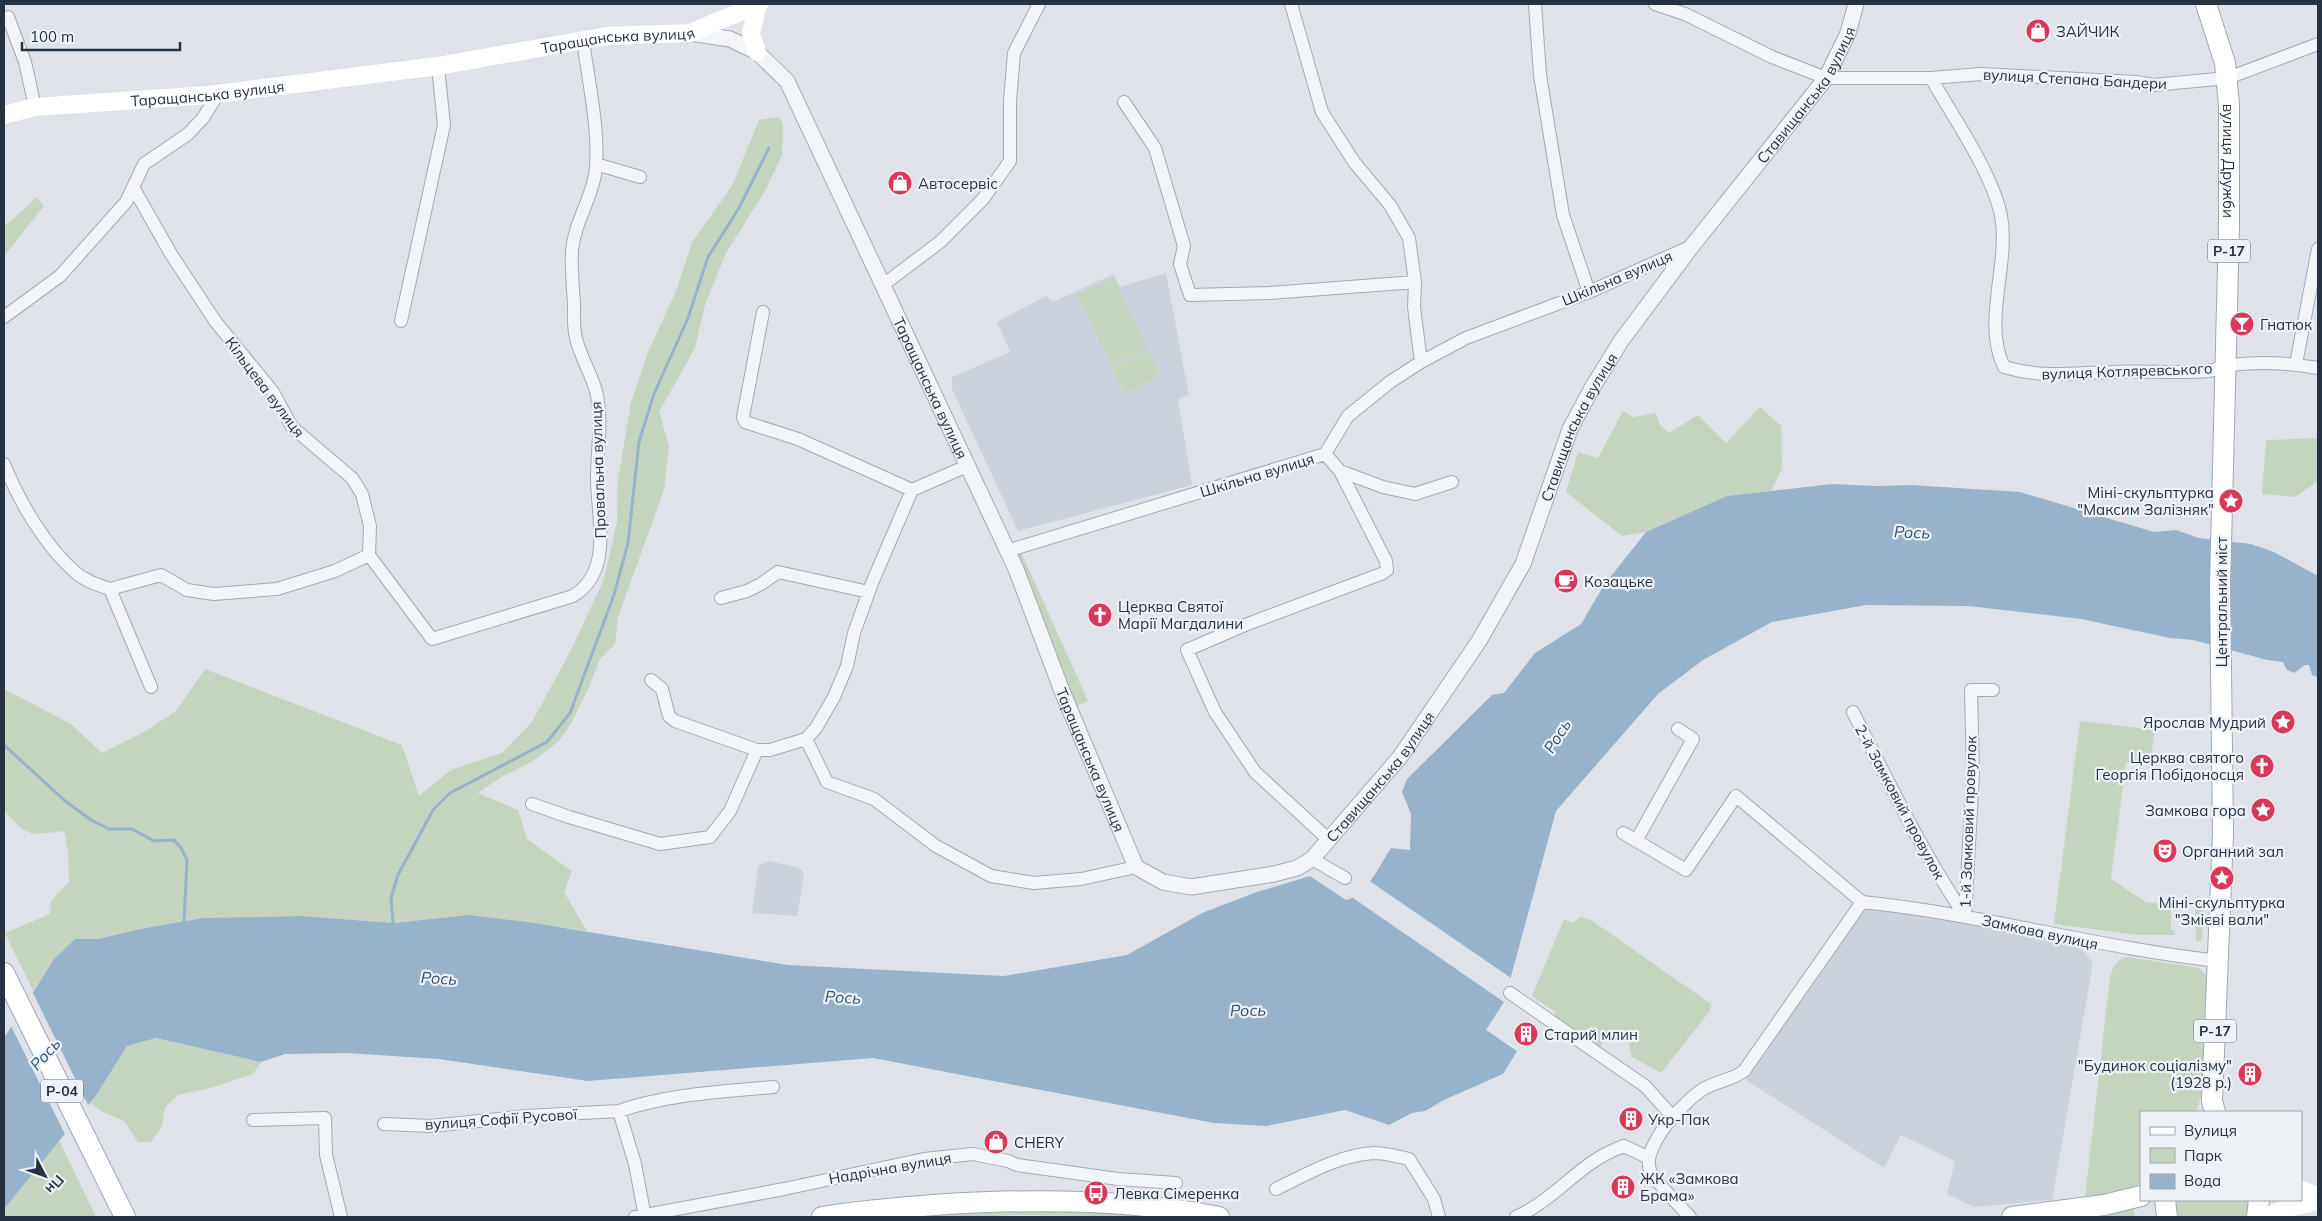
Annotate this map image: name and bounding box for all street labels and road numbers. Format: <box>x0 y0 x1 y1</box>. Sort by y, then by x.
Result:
street label: Таращанська вулиця <box>539 23 698 57</box>
street label: Ставищанська вулиця <box>1752 25 1859 167</box>
street label: вулиця Степана Бандери <box>1982 65 2168 93</box>
street label: Таращанська вулиця <box>130 76 285 110</box>
street label: вулиця Дружби <box>2220 104 2239 218</box>
road number: Р-17 <box>2208 240 2250 262</box>
street label: Шкільна вулиця <box>1559 246 1675 310</box>
street label: Таращанська вулиця <box>890 314 972 462</box>
street label: Кільцева вулиця <box>221 333 309 441</box>
street label: Ставищанська вулиця <box>1536 349 1621 504</box>
street label: вулиця Котляревського <box>2041 359 2213 383</box>
street label: Провальна вулиця <box>586 401 610 539</box>
street label: Шкільна вулиця <box>1198 449 1316 501</box>
street label: Центральний міст <box>2212 537 2231 667</box>
street label: Таращанська вулиця <box>1052 685 1130 834</box>
street label: Ставищанська вулиця <box>1322 707 1438 846</box>
street label: 2-й Замковий провулок <box>1851 721 1949 883</box>
street label: 1-й Замковий провулок <box>1955 734 1981 909</box>
street label: Замкова вулиця <box>1980 910 2100 954</box>
road number: Р-17 <box>2194 1019 2236 1042</box>
road number: Р-04 <box>41 1080 83 1102</box>
street label: вулиця Софії Русової <box>424 1104 578 1134</box>
street label: Надрічна вулиця <box>827 1148 953 1188</box>

